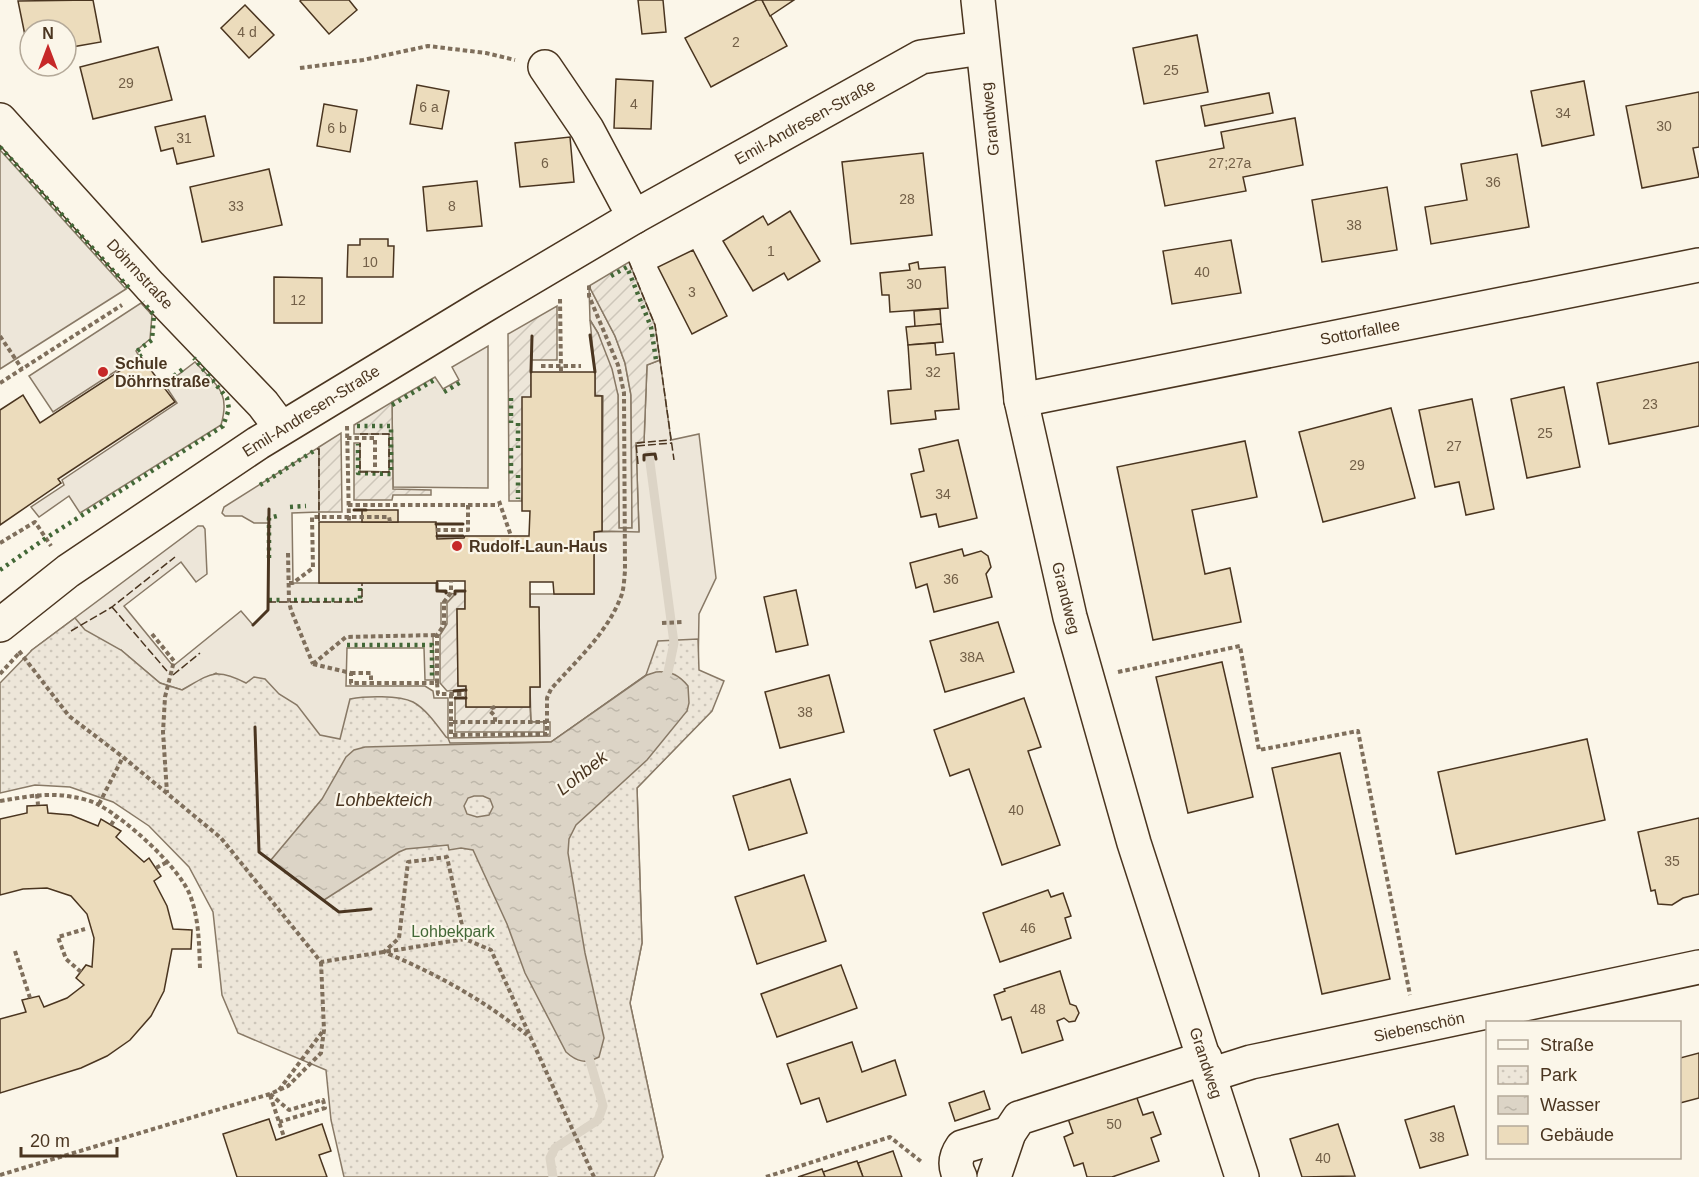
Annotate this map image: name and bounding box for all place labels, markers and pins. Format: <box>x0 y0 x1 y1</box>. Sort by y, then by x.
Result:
place label: Schule Döhrnstraße <box>115 355 210 390</box>
marker: Schule Döhrnstraße <box>96 365 110 379</box>
place label: Rudolf-Laun-Haus <box>469 538 608 555</box>
marker: Rudolf-Laun-Haus <box>450 539 464 553</box>

